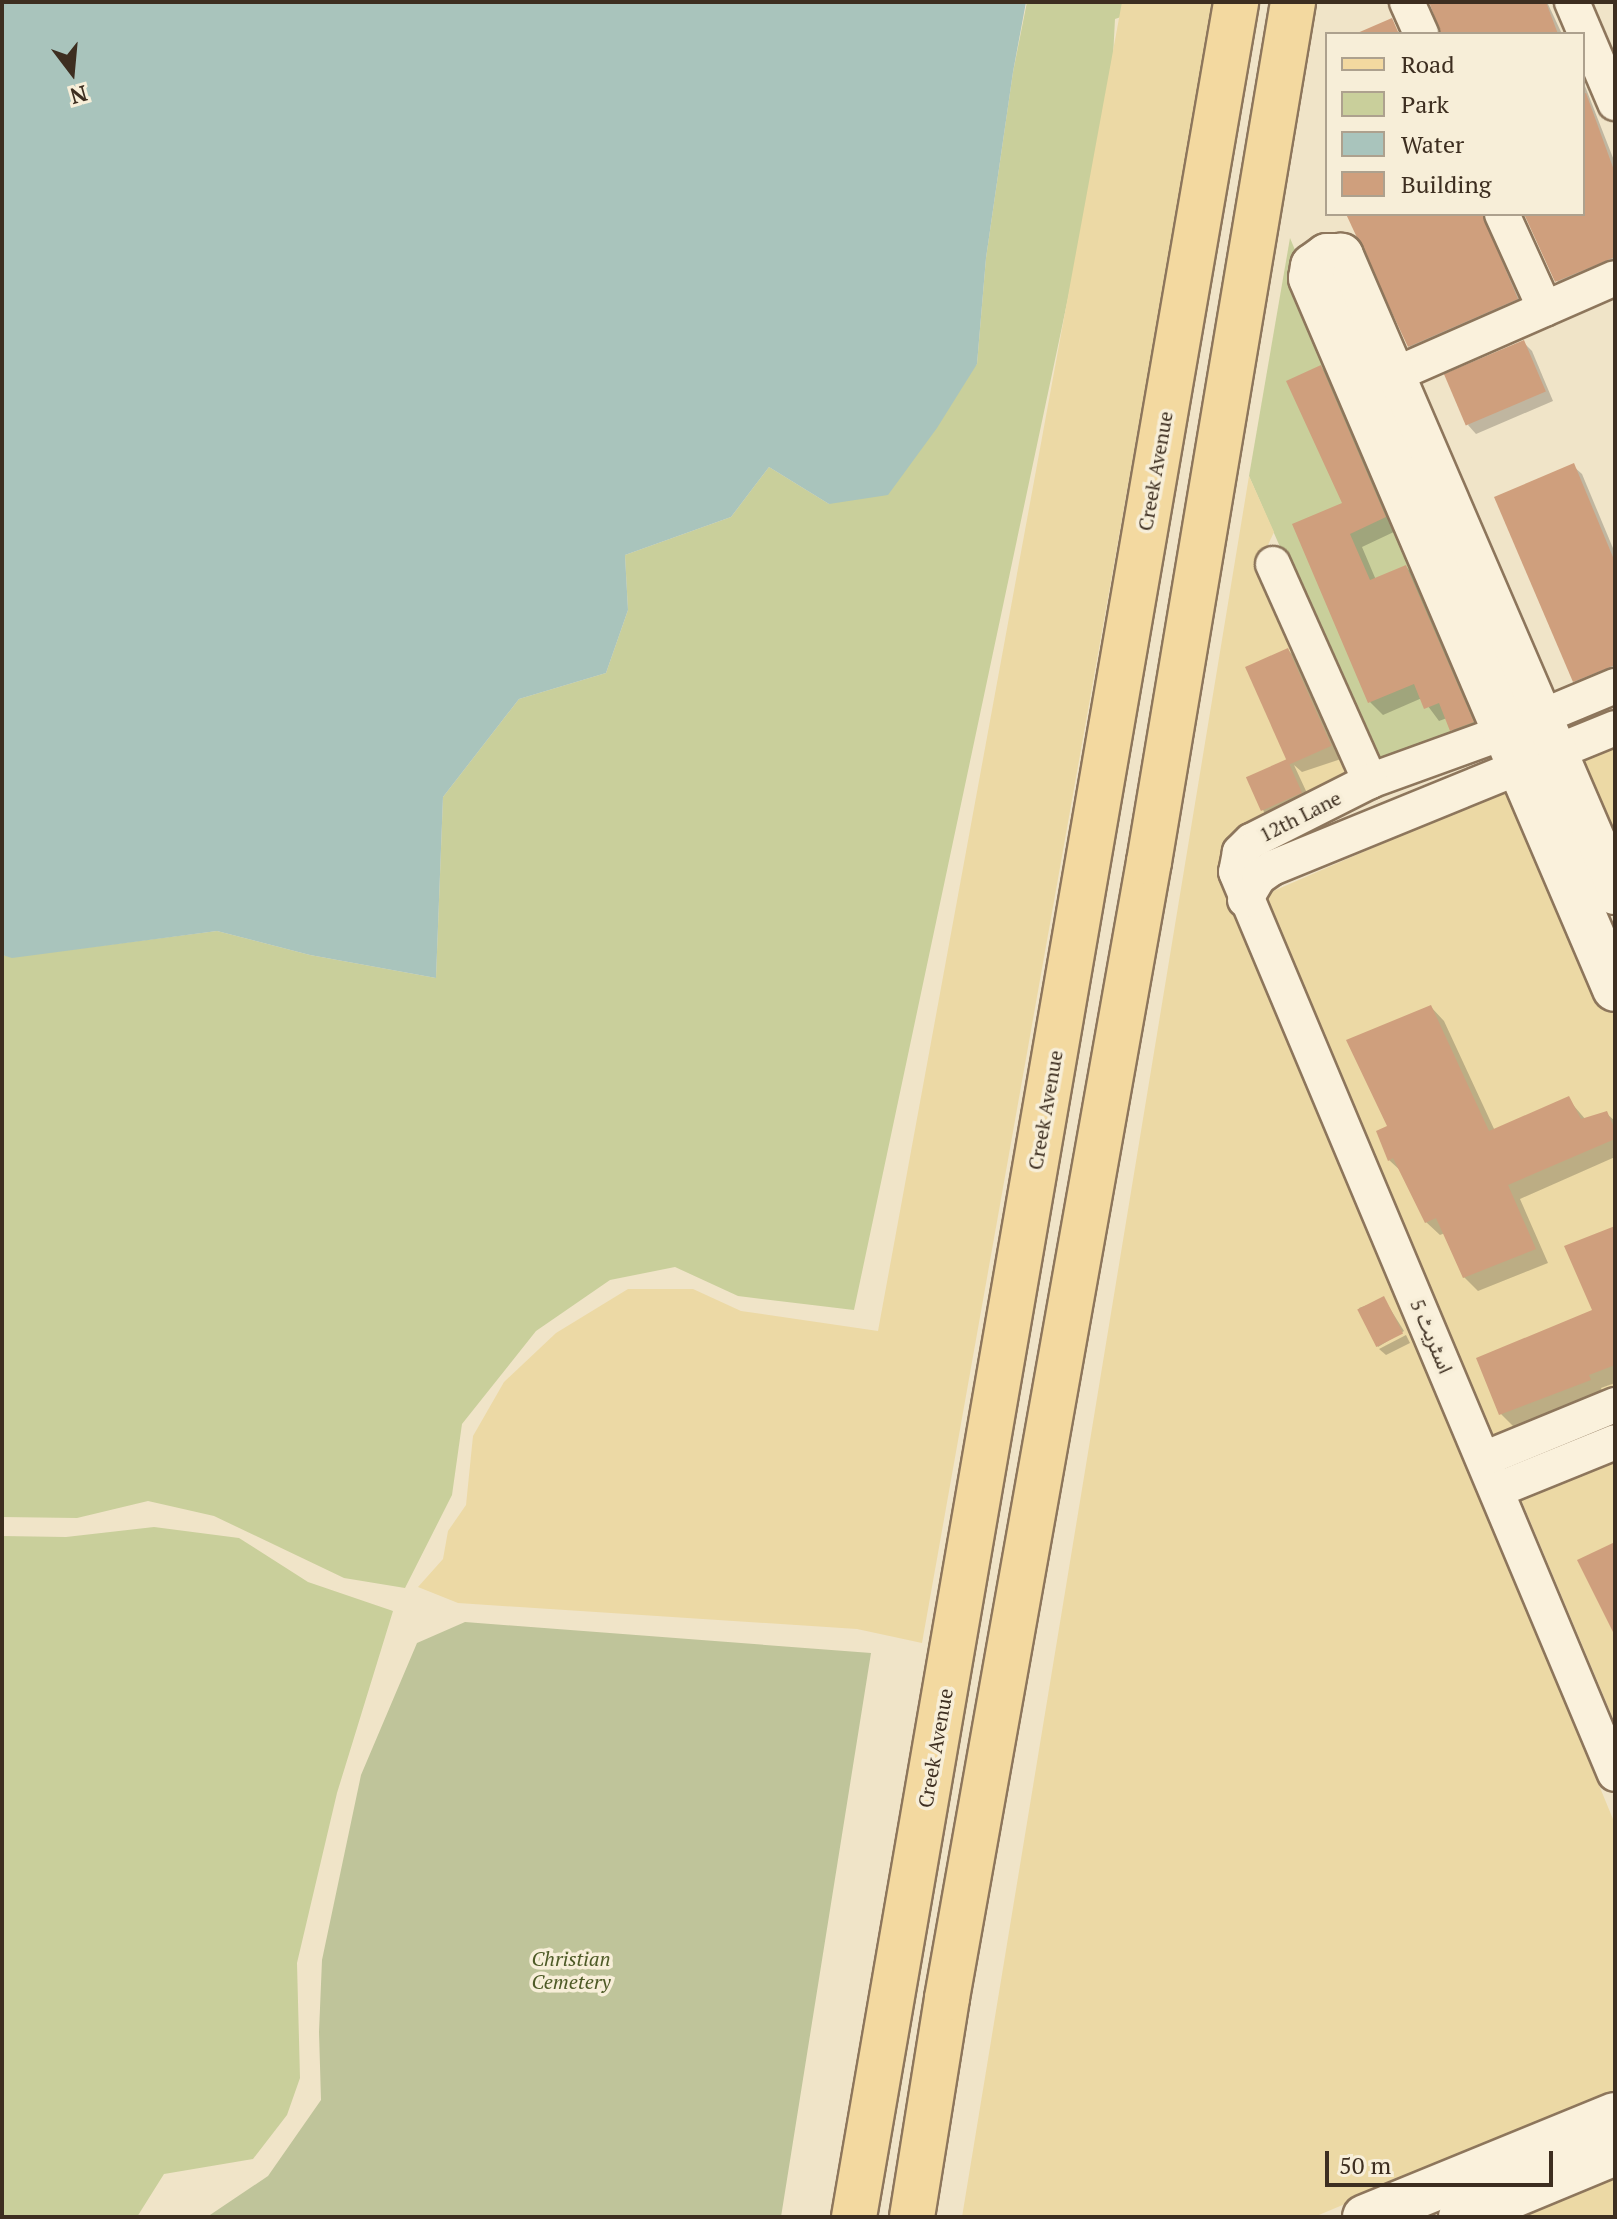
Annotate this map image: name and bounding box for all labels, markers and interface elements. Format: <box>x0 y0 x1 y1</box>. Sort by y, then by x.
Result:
north arrow <box>32 32 112 112</box>
legend <box>1325 32 1585 216</box>
text: Road <box>1401 48 1455 80</box>
text: N <box>67 79 91 112</box>
text: Park <box>1401 88 1449 120</box>
text: Water <box>1401 128 1464 160</box>
text: Building <box>1401 168 1491 200</box>
street label: Creek Avenue <box>1133 409 1177 533</box>
street label: 12th Lane <box>1255 785 1345 847</box>
street label: Creek Avenue <box>1023 1048 1067 1172</box>
street label: اسٹریٹ 5 <box>1406 1295 1458 1377</box>
street label: Creek Avenue <box>913 1686 957 1810</box>
park label: Christian Cemetery <box>531 1947 611 1994</box>
scale bar <box>1329 2135 1557 2185</box>
text: 50 m <box>1339 2149 1391 2181</box>

